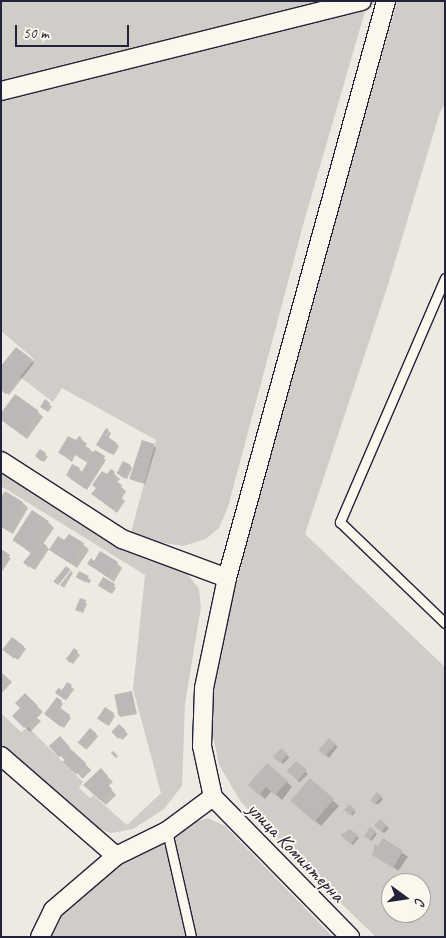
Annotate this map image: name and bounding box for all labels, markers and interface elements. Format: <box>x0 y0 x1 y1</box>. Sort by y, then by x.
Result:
scale bar <box>18 15 131 47</box>
text: 50 m <box>23 24 49 43</box>
street label: улица Коминтерна <box>243 797 349 907</box>
north arrow <box>381 873 431 923</box>
text: С <box>411 896 429 907</box>

